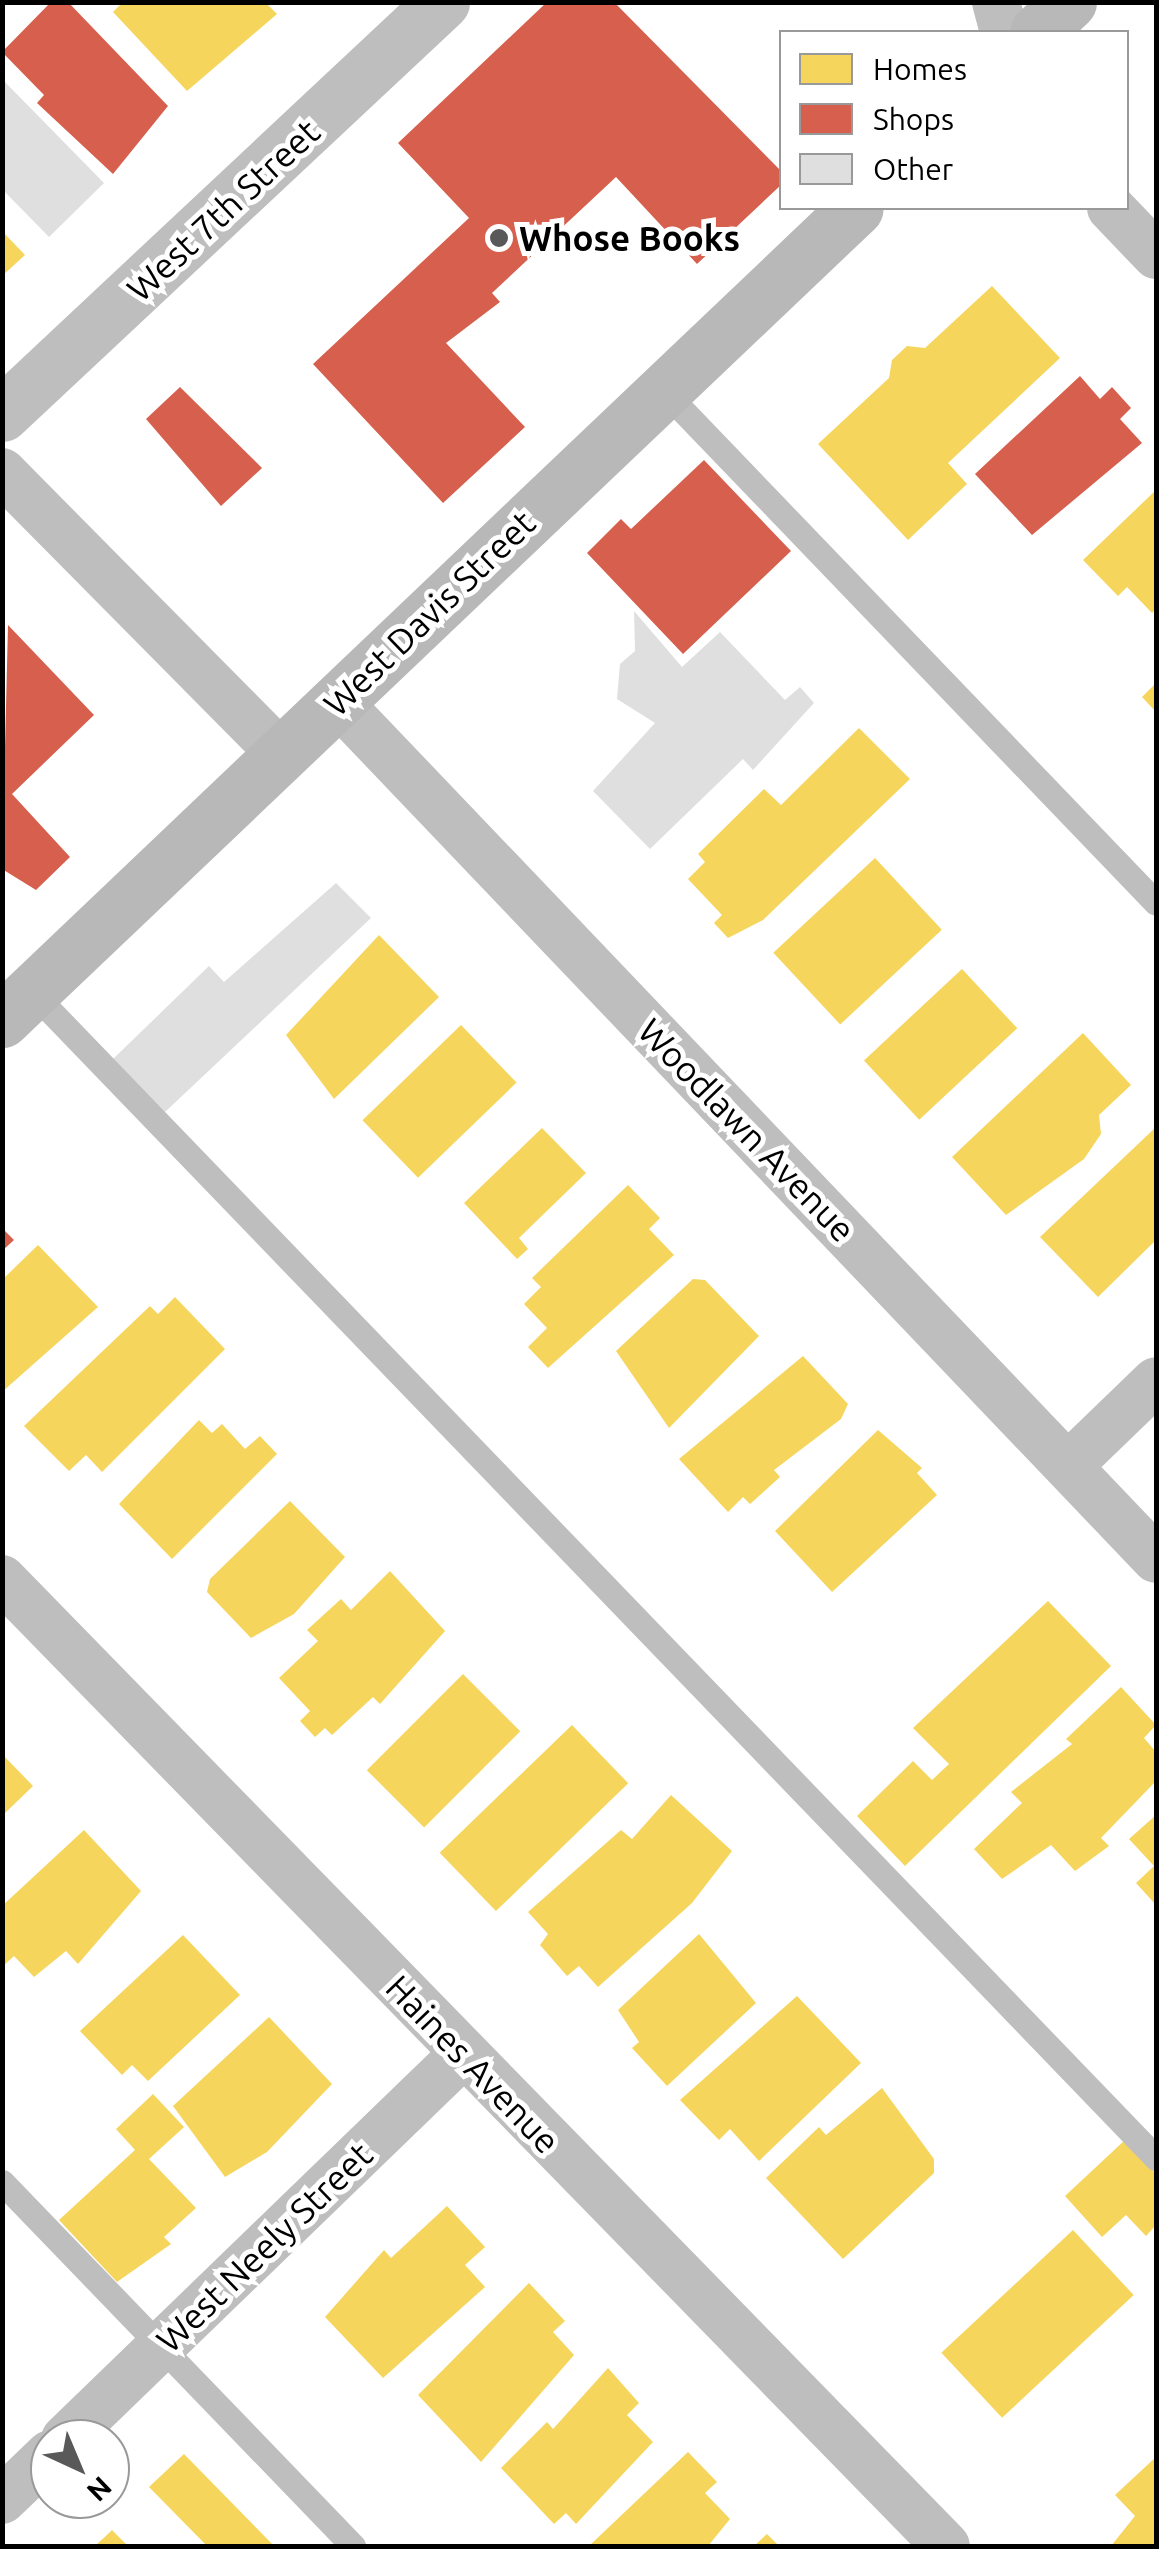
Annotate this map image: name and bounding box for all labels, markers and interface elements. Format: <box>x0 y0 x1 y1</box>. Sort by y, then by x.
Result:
legend <box>779 30 1129 210</box>
text: Homes <box>873 52 967 86</box>
text: Shops <box>873 102 954 136</box>
street label: West 7th Street <box>118 110 328 310</box>
text: Other <box>873 152 953 186</box>
place label: Whose Books <box>519 217 740 259</box>
marker: Whose Books <box>488 227 510 249</box>
street label: West Davis Street <box>315 502 543 724</box>
street label: Woodlawn Avenue <box>630 1010 864 1250</box>
street label: Haines Avenue <box>378 1966 568 2162</box>
street label: West Neely Street <box>147 2133 381 2361</box>
north arrow <box>30 2419 130 2519</box>
text: N <box>82 2471 118 2508</box>

